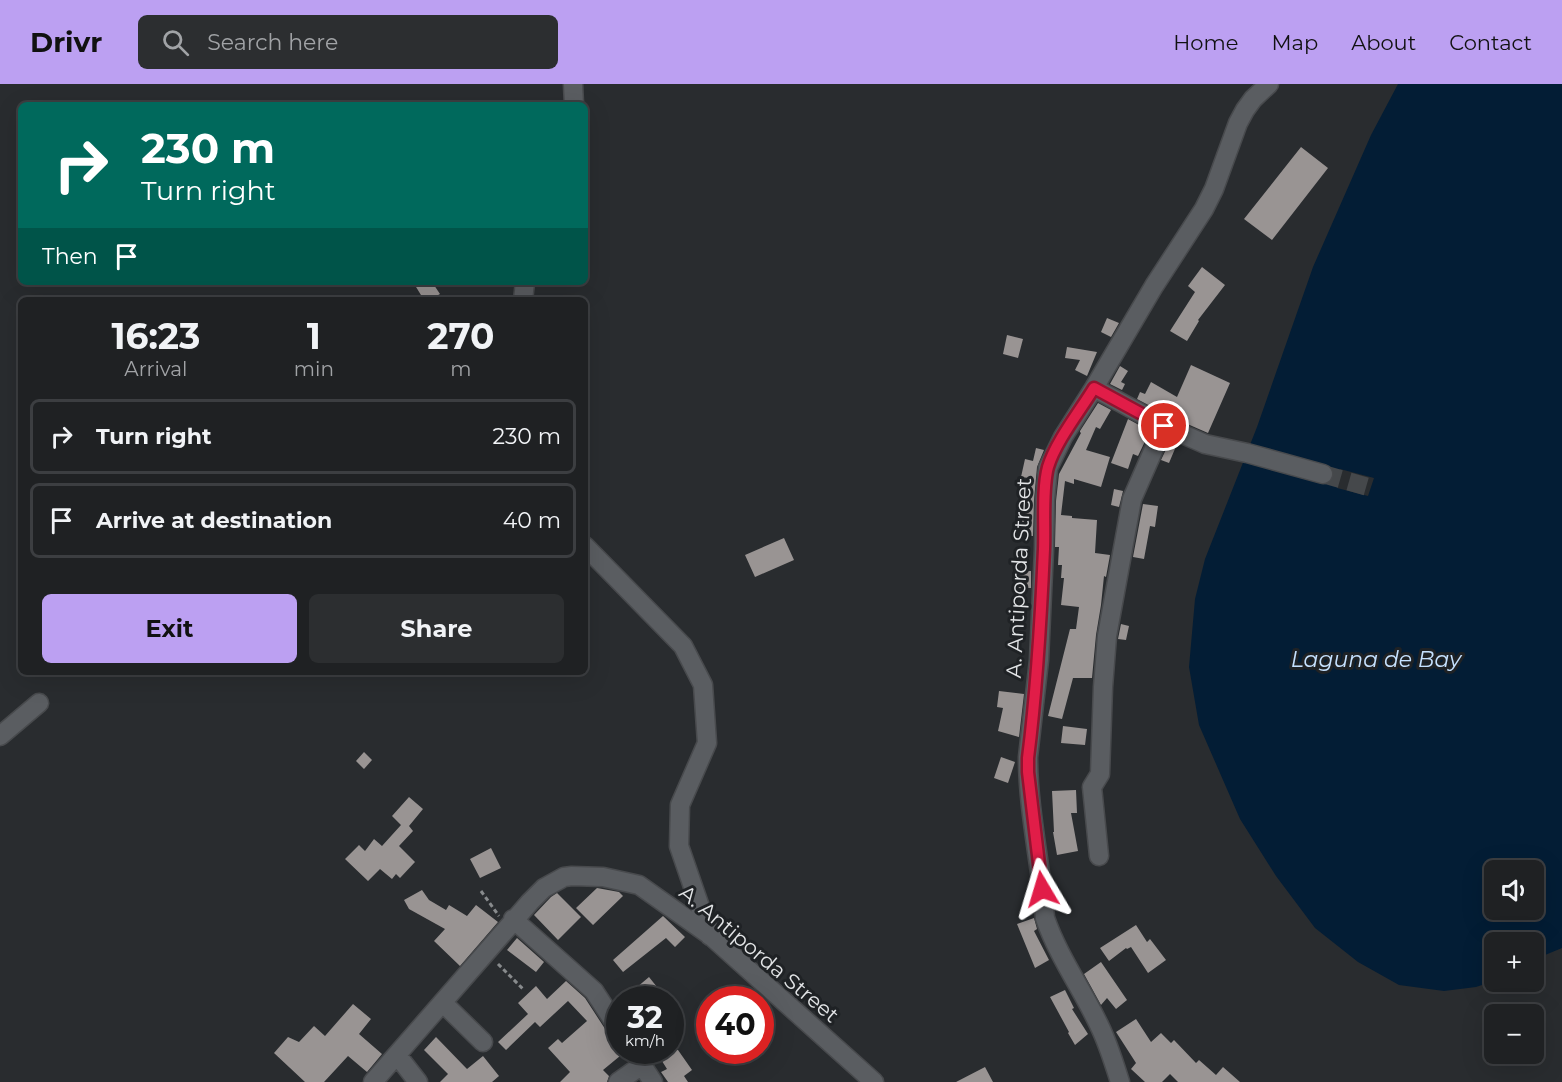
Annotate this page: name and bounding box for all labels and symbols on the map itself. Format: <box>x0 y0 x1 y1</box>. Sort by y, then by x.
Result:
pin <box>1138 400 1189 451</box>
street label: A. Antiporda Street <box>1001 477 1036 679</box>
water label: Laguna de Bay <box>1291 646 1463 673</box>
position arrow <box>1010 857 1074 921</box>
street label: A. Antiporda Street <box>675 880 844 1028</box>
speed limit sign: 40 <box>696 986 774 1064</box>

